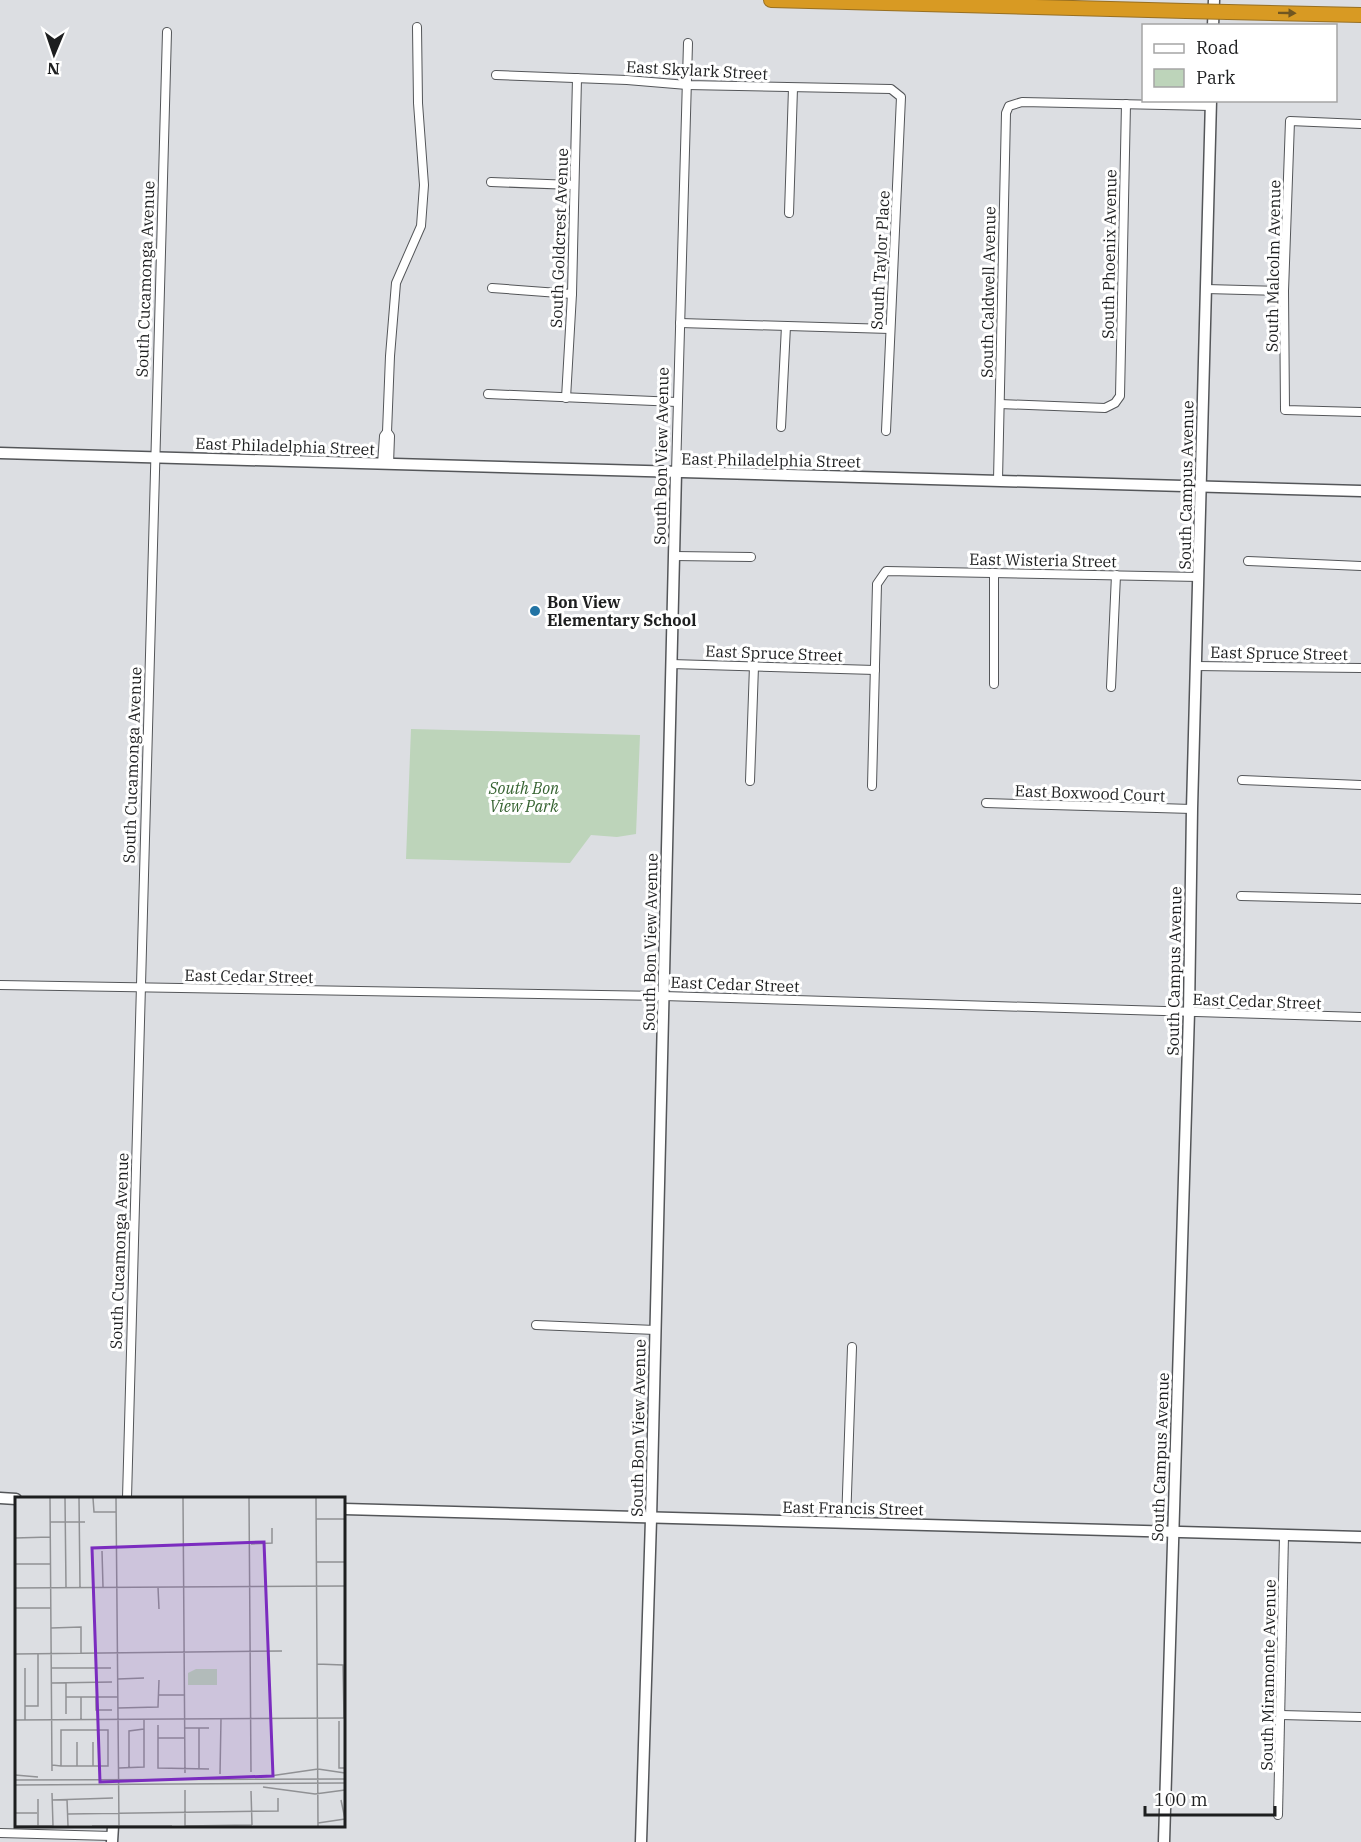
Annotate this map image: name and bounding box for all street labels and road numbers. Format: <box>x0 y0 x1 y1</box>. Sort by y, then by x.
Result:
street label: East Skylark Street <box>626 56 769 84</box>
street label: South Goldcrest Avenue <box>546 148 572 328</box>
street label: South Phoenix Avenue <box>1098 169 1120 339</box>
street label: South Cucamonga Avenue <box>132 180 158 378</box>
street label: South Malcolm Avenue <box>1261 180 1285 352</box>
street label: South Taylor Place <box>866 190 894 330</box>
street label: South Caldwell Avenue <box>977 206 999 378</box>
street label: South Bon View Avenue <box>649 367 673 545</box>
street label: South Campus Avenue <box>1175 400 1197 570</box>
street label: East Philadelphia Street <box>195 433 376 459</box>
street label: East Philadelphia Street <box>681 448 861 472</box>
street label: East Wisteria Street <box>969 549 1117 571</box>
street label: East Spruce Street <box>705 641 844 665</box>
street label: East Spruce Street <box>1210 642 1348 664</box>
street label: South Cucamonga Avenue <box>119 666 145 864</box>
street label: East Boxwood Court <box>1014 780 1166 806</box>
street label: South Bon View Avenue <box>638 853 662 1031</box>
street label: South Campus Avenue <box>1163 886 1185 1056</box>
street label: East Cedar Street <box>184 965 314 987</box>
street label: East Cedar Street <box>670 972 800 996</box>
street label: East Cedar Street <box>1192 989 1322 1013</box>
street label: South Cucamonga Avenue <box>106 1152 132 1350</box>
street label: South Bon View Avenue <box>626 1339 650 1517</box>
street label: South Campus Avenue <box>1147 1372 1173 1542</box>
street label: East Francis Street <box>782 1497 924 1519</box>
street label: South Miramonte Avenue <box>1256 1579 1280 1771</box>

